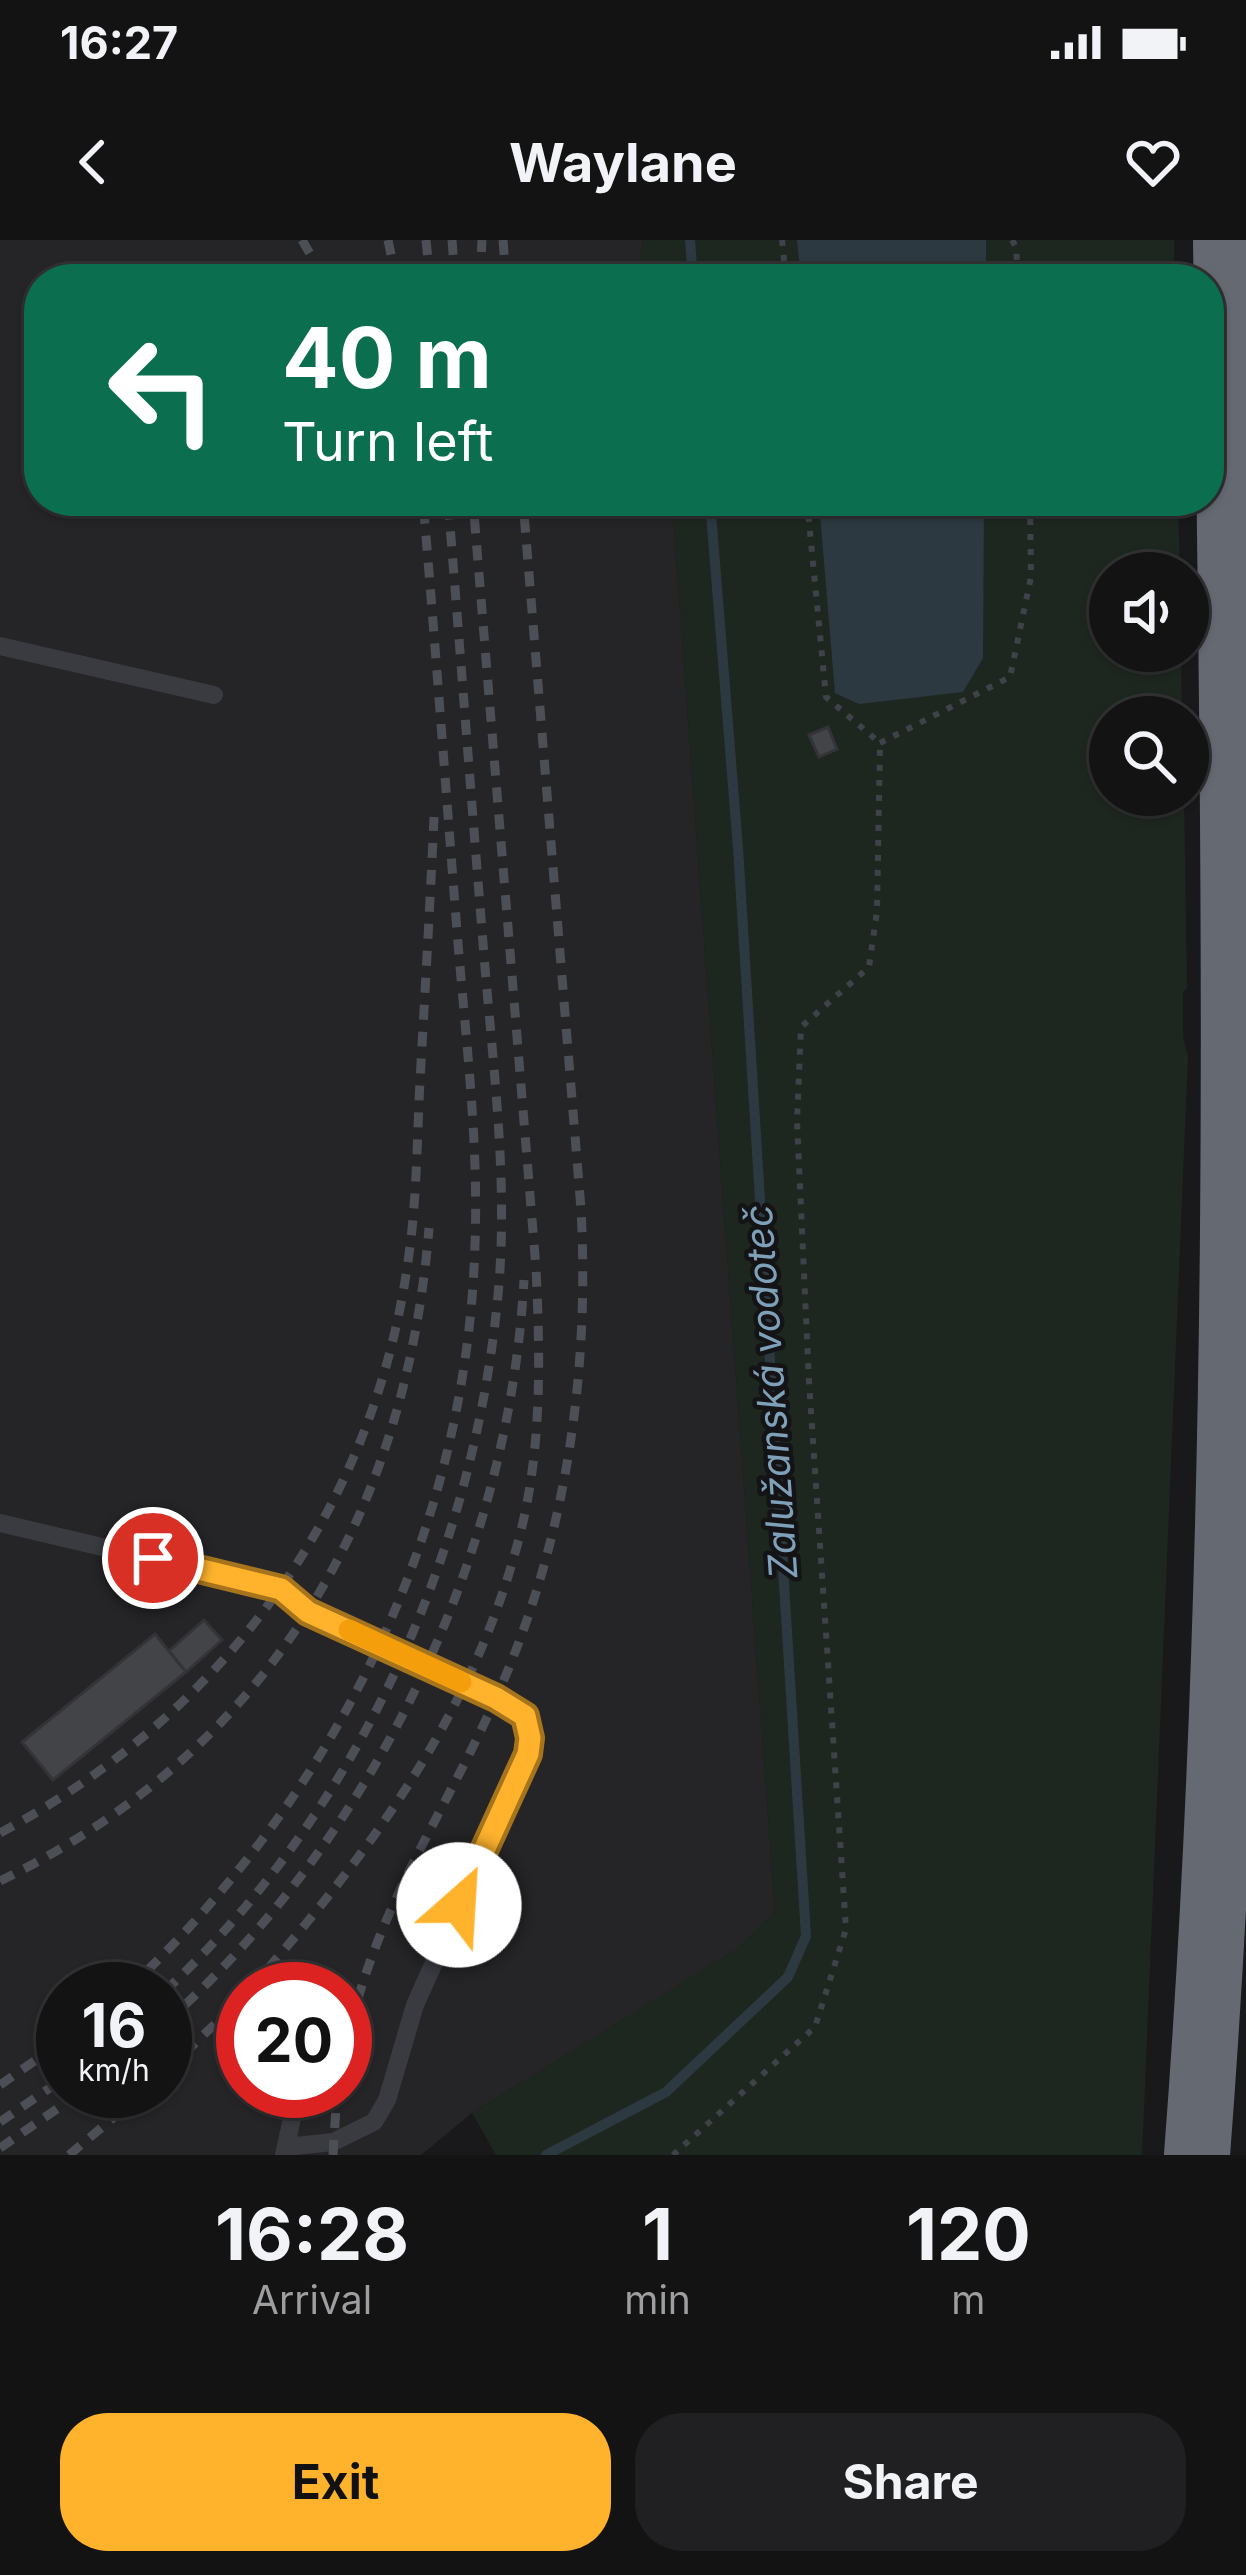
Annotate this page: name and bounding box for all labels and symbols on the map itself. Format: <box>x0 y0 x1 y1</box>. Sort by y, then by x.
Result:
water label: Zalužanská vodoteč <box>733 1203 807 1581</box>
pin <box>102 1507 204 1609</box>
position arrow <box>396 1842 522 1968</box>
speed limit sign: 20 <box>216 1962 372 2118</box>

